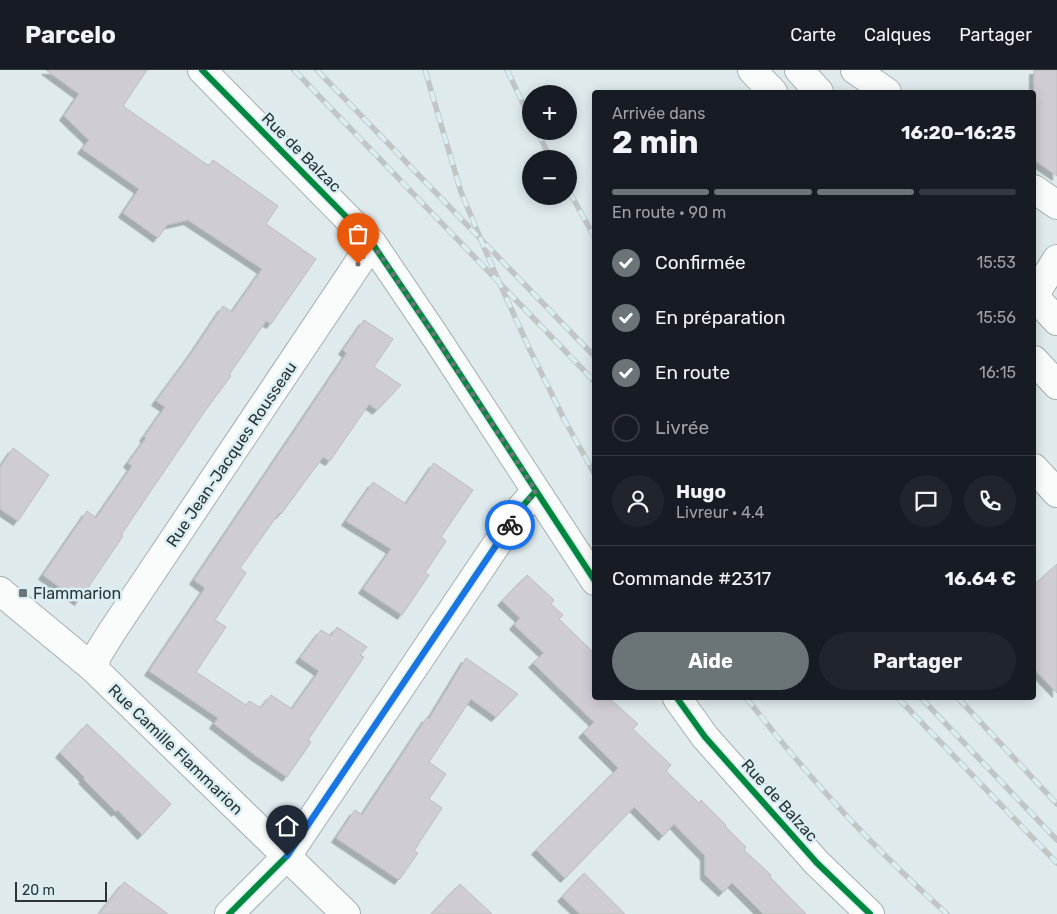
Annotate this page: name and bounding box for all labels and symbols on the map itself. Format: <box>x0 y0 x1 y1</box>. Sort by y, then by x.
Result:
street label: Rue de Balzac <box>258 109 345 196</box>
pin <box>337 213 379 264</box>
street label: Rue Jean-Jacques Rousseau <box>162 358 301 550</box>
courier <box>485 500 535 550</box>
place label: Flammarion <box>33 584 121 603</box>
marker: Flammarion <box>17 587 29 599</box>
street label: Rue Camille Flammarion <box>105 680 247 819</box>
street label: Rue de Balzac <box>738 755 822 846</box>
pin <box>266 805 308 856</box>
scale bar <box>15 879 108 902</box>

